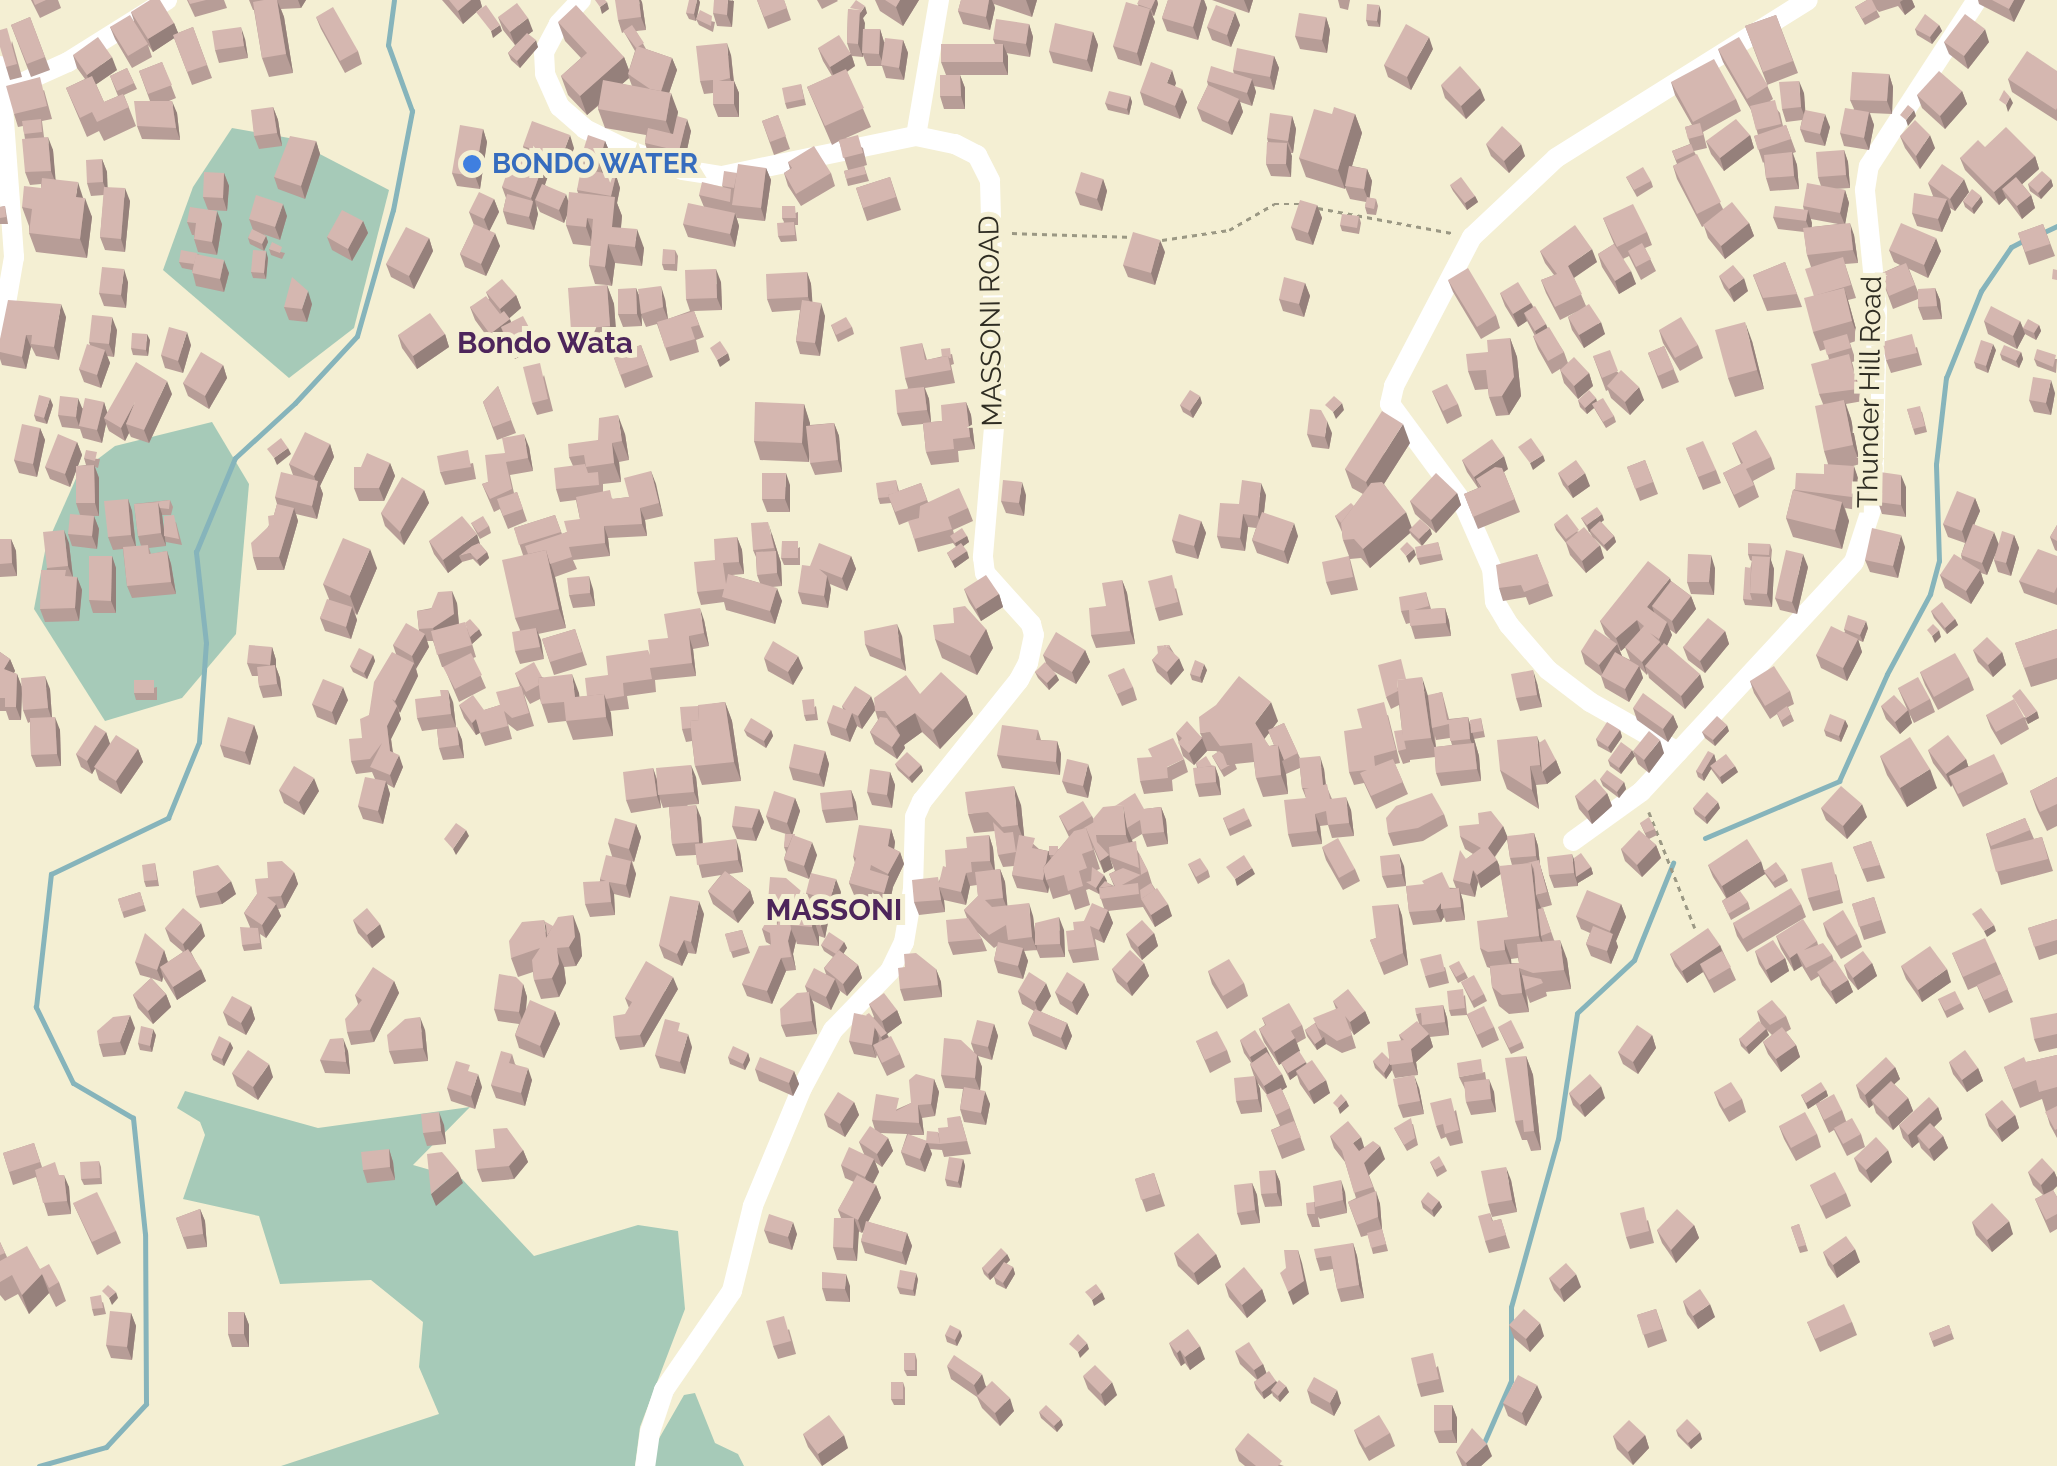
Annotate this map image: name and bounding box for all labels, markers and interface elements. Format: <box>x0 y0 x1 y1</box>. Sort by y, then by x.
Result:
place label: BONDO WATER <box>492 147 699 181</box>
marker: BONDO WATER <box>461 153 483 175</box>
street label: MASSONI ROAD <box>972 215 1010 427</box>
street label: Thunder Hill Road <box>1851 275 1889 509</box>
district label: Bondo Wata <box>456 325 634 361</box>
district label: MASSONI <box>766 892 902 928</box>

